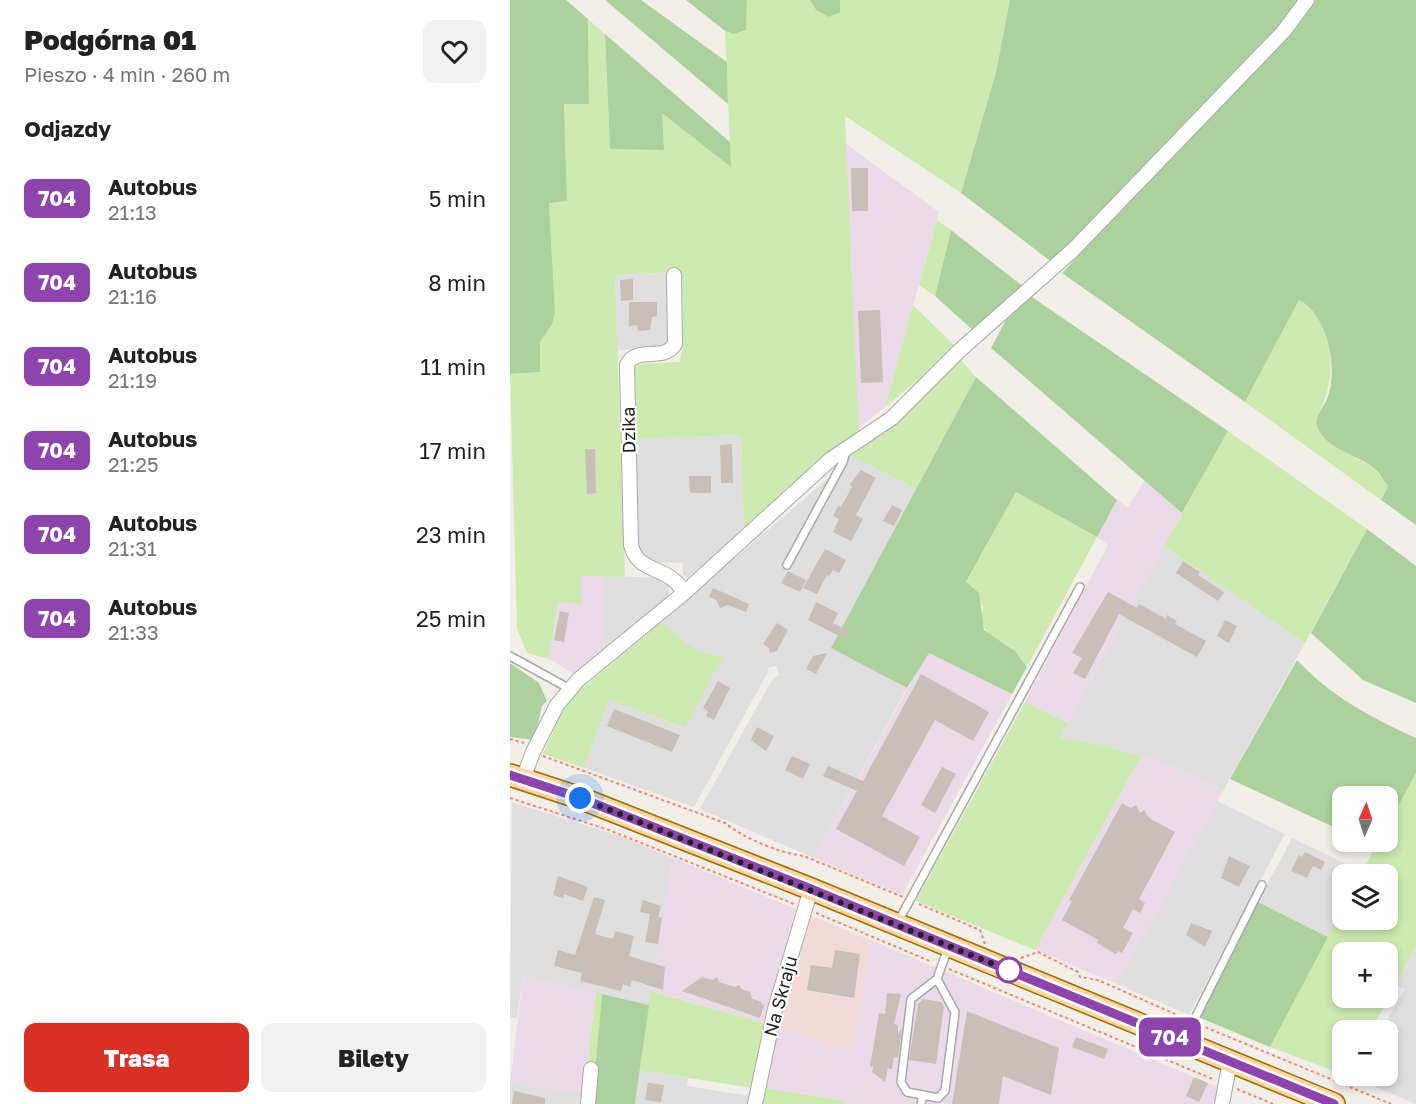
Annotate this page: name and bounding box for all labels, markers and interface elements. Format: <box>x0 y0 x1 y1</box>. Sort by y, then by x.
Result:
button: heart <box>423 20 486 83</box>
text: Podgórna 01 <box>24 23 196 56</box>
text: Pieszo · 4 min · 260 m <box>24 62 230 86</box>
text: Odjazdy <box>24 115 111 142</box>
text: Autobus <box>108 173 197 200</box>
text: 704 <box>38 185 76 211</box>
text: 5 min <box>429 185 486 212</box>
text: 21:13 <box>108 200 157 224</box>
text: Autobus <box>108 257 197 284</box>
text: 704 <box>38 269 76 295</box>
text: 8 min <box>428 269 486 296</box>
text: 21:16 <box>108 284 157 308</box>
text: Autobus <box>108 341 197 368</box>
text: 704 <box>38 353 76 379</box>
text: 11 min <box>420 353 486 380</box>
text: 21:19 <box>108 368 157 392</box>
street label: Dzika <box>617 407 639 453</box>
text: Autobus <box>108 425 197 452</box>
text: 704 <box>38 437 76 463</box>
text: 17 min <box>419 437 486 464</box>
text: 21:25 <box>108 452 159 476</box>
text: Autobus <box>108 509 197 536</box>
text: 704 <box>38 521 76 547</box>
text: 23 min <box>416 521 486 548</box>
text: 21:31 <box>108 536 157 560</box>
text: Autobus <box>108 593 197 620</box>
text: 704 <box>38 605 76 631</box>
text: 25 min <box>416 605 486 632</box>
text: 21:33 <box>108 620 159 644</box>
your location <box>565 783 595 813</box>
north arrow <box>1332 786 1398 852</box>
map controls <box>1332 786 1398 1086</box>
button: layers <box>1332 864 1398 930</box>
button: + <box>1332 942 1398 1008</box>
street label: Na Skraju <box>759 953 801 1039</box>
unlabelled marker <box>996 957 1022 983</box>
line badge: 704 <box>1136 1018 1204 1056</box>
button: − <box>1332 1020 1398 1086</box>
button: Trasa <box>24 1023 249 1092</box>
button: Bilety <box>261 1023 486 1092</box>
text: 704 <box>1151 1024 1189 1050</box>

